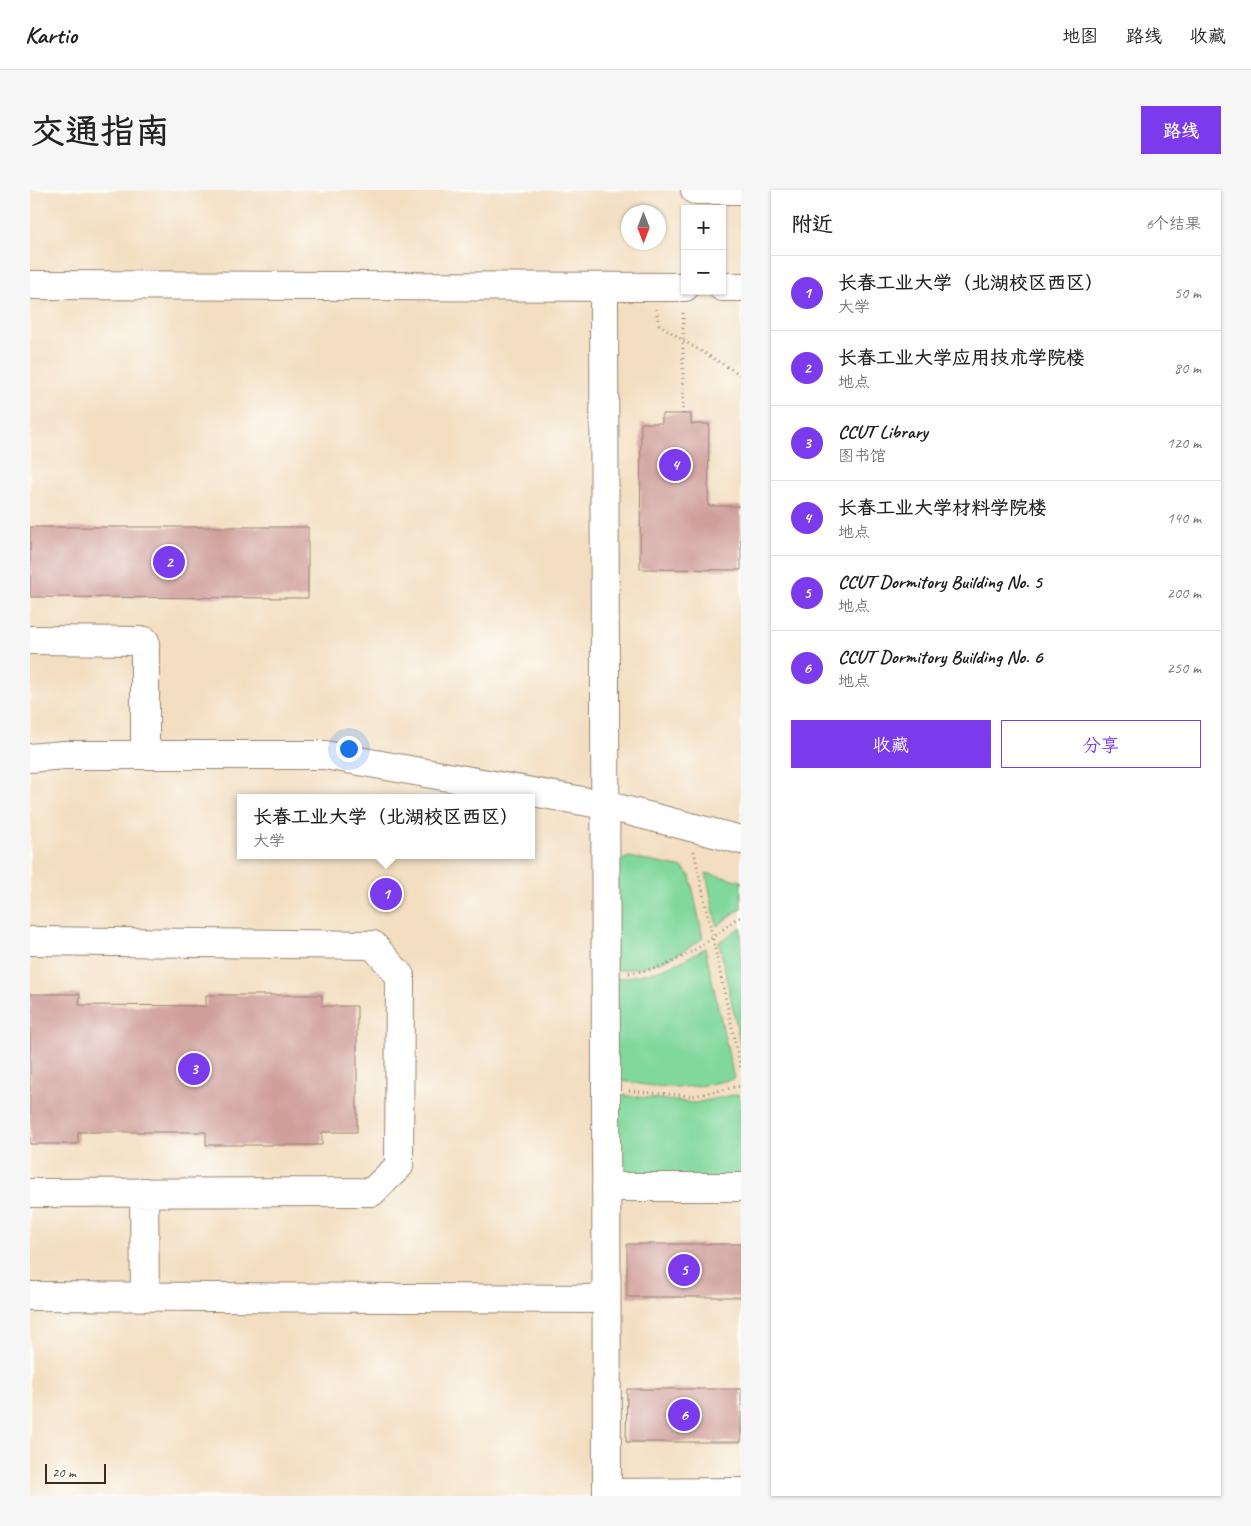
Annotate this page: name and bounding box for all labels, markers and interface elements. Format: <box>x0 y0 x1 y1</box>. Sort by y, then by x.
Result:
text: Kartio <box>25 20 77 50</box>
text: 地图 <box>1062 25 1098 47</box>
text: 路线 <box>1126 25 1162 47</box>
text: 收藏 <box>1190 25 1226 47</box>
button: 路线 <box>1141 106 1221 154</box>
text: 交通指南 <box>30 109 170 154</box>
north arrow <box>621 205 666 250</box>
map controls <box>681 205 726 295</box>
button: + <box>681 205 726 250</box>
text: 附近 <box>791 211 833 237</box>
text: 6个结果 <box>1146 214 1201 234</box>
button: − <box>681 250 726 295</box>
text: 长春工业大学（北湖校区西区） <box>838 271 1104 295</box>
text: 1 <box>803 283 811 303</box>
text: 50 m <box>1174 283 1201 303</box>
text: 大学 <box>838 297 870 317</box>
text: 长春工业大学应用技术学院楼 <box>838 346 1085 370</box>
text: 2 <box>803 358 811 378</box>
text: 80 m <box>1174 358 1201 378</box>
text: 地点 <box>838 372 870 392</box>
text: CCUT Library <box>838 420 928 444</box>
text: 3 <box>803 433 811 453</box>
text: 120 m <box>1167 433 1201 453</box>
pin: 4 <box>659 446 691 484</box>
text: 图书馆 <box>838 446 886 466</box>
text: 长春工业大学材料学院楼 <box>838 496 1047 520</box>
text: 4 <box>803 508 811 528</box>
text: 140 m <box>1167 508 1201 528</box>
text: 地点 <box>838 522 870 542</box>
pin: 2 <box>153 543 185 581</box>
text: CCUT Dormitory Building No. 5 <box>838 570 1042 594</box>
text: 5 <box>804 583 810 603</box>
text: 200 m <box>1167 583 1201 603</box>
text: 地点 <box>838 596 870 616</box>
text: CCUT Dormitory Building No. 6 <box>838 645 1043 669</box>
text: 6 <box>803 658 811 678</box>
text: 250 m <box>1167 658 1201 678</box>
text: 地点 <box>838 671 870 691</box>
button: 收藏 <box>791 720 991 768</box>
button: 分享 <box>1001 720 1201 768</box>
your location <box>336 736 362 762</box>
popup <box>237 794 535 859</box>
text: 长春工业大学（北湖校区西区） <box>253 805 519 829</box>
text: 大学 <box>253 831 285 851</box>
pin: 1 <box>370 875 402 913</box>
pin: 3 <box>178 1050 210 1088</box>
pin: 5 <box>668 1251 700 1289</box>
pin: 6 <box>668 1396 700 1434</box>
scale bar <box>45 1461 106 1484</box>
text: 20 m <box>52 1464 76 1481</box>

